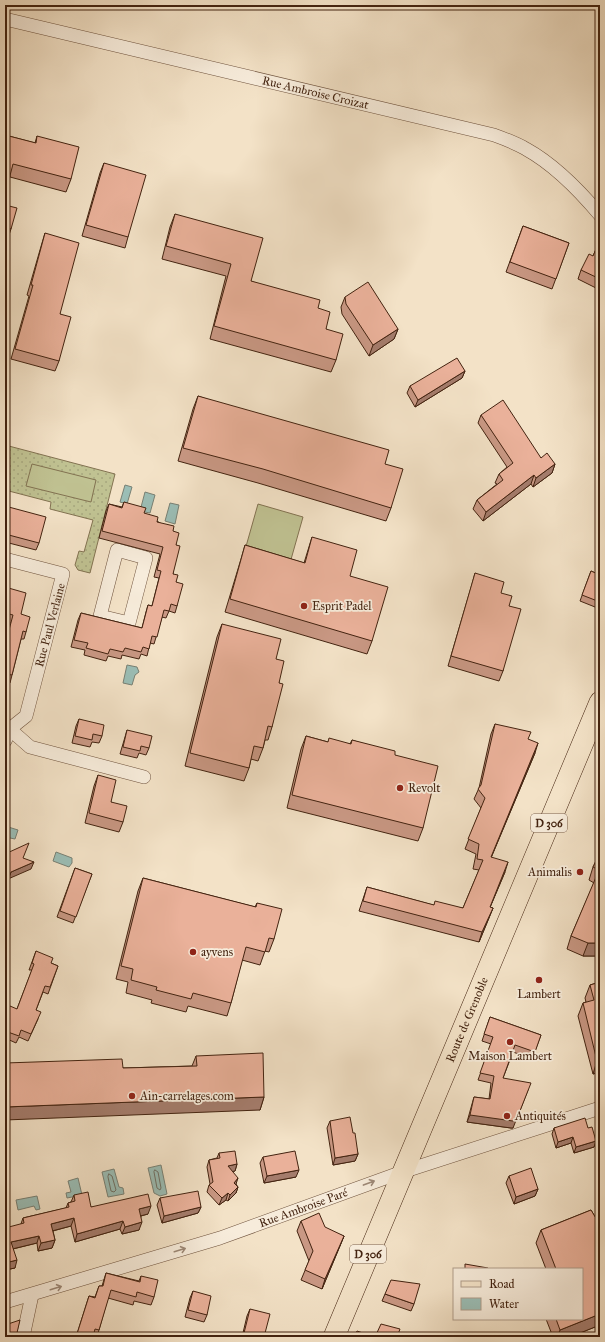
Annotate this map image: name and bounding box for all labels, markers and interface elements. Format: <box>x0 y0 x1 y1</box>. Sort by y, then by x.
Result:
street label: Rue Ambroise Croizat <box>261 73 371 112</box>
street label: Rue Paul Verlaine <box>32 582 68 668</box>
place label: Esprit Padel <box>312 599 372 613</box>
marker: Esprit Padel <box>299 601 309 611</box>
place label: Revolt <box>408 781 441 795</box>
marker: Revolt <box>395 783 405 793</box>
road number: D 306 <box>531 814 567 832</box>
place label: Animalis <box>527 865 572 879</box>
marker: Animalis <box>575 867 585 877</box>
place label: ayvens <box>201 945 233 959</box>
marker: ayvens <box>188 947 198 957</box>
street label: Route de Grenoble <box>443 975 491 1064</box>
marker: Lambert <box>534 975 544 985</box>
place label: Lambert <box>517 987 562 1001</box>
marker: Maison Lambert <box>505 1037 515 1047</box>
place label: Maison Lambert <box>468 1049 553 1063</box>
place label: Ain-carrelages.com <box>139 1089 234 1104</box>
marker: Ain-carrelages.com <box>127 1091 137 1101</box>
place label: Antiquités <box>514 1109 566 1124</box>
marker: Antiquités <box>502 1111 512 1121</box>
one-way arrow <box>362 1179 374 1187</box>
street label: Rue Ambroise Paré <box>257 1185 350 1230</box>
road number: D 306 <box>350 1245 386 1263</box>
one-way arrow <box>174 1246 187 1253</box>
legend <box>453 1268 583 1320</box>
text: Road <box>489 1277 515 1291</box>
one-way arrow <box>49 1284 62 1291</box>
text: Water <box>489 1297 519 1311</box>

